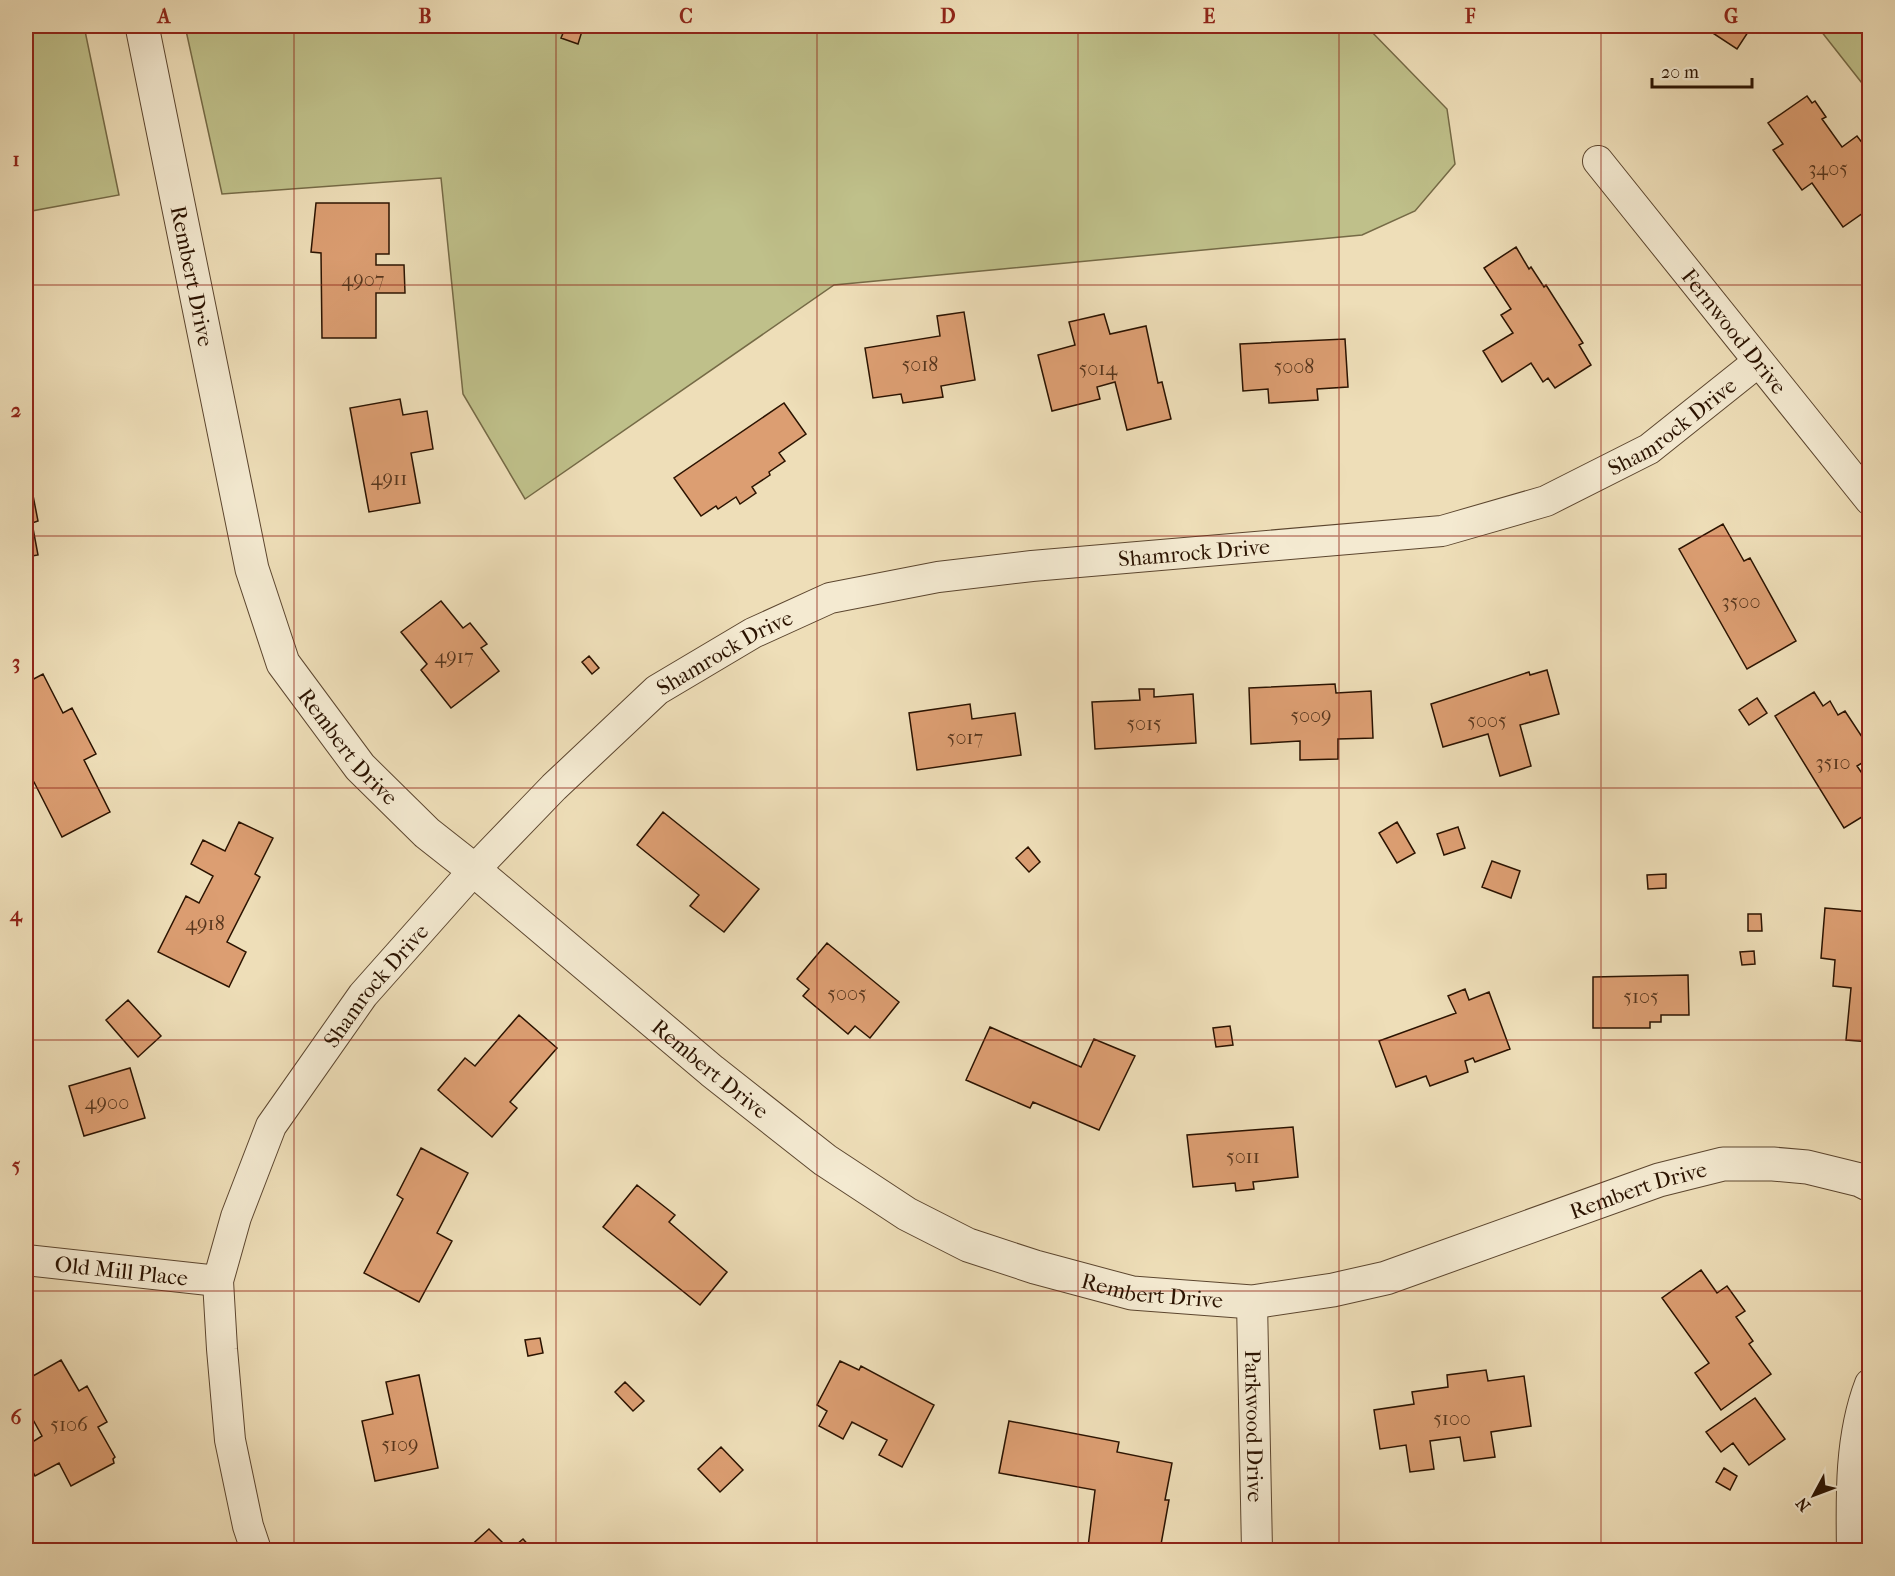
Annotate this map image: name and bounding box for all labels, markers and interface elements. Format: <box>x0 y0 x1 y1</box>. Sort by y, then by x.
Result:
text: A <box>156 5 172 28</box>
text: B <box>418 5 432 28</box>
text: C <box>679 5 693 28</box>
text: D <box>940 5 956 28</box>
text: E <box>1203 5 1215 28</box>
text: F <box>1464 5 1476 28</box>
text: G <box>1724 5 1738 28</box>
scale bar <box>1652 51 1752 89</box>
text: 20 m <box>1661 62 1699 83</box>
text: 1 <box>12 148 20 171</box>
house number: 3405 <box>1808 157 1848 180</box>
street label: Rembert Drive <box>165 203 219 349</box>
street label: Fernwood Drive <box>1676 264 1792 400</box>
house number: 4907 <box>342 268 385 291</box>
house number: 5018 <box>902 353 938 376</box>
house number: 5008 <box>1274 355 1314 378</box>
house number: 5014 <box>1079 357 1118 380</box>
street label: Shamrock Drive <box>1604 373 1742 482</box>
text: 2 <box>11 399 21 422</box>
house number: 4911 <box>371 467 407 490</box>
street label: Shamrock Drive <box>1117 534 1271 573</box>
house number: 3500 <box>1722 590 1760 613</box>
street label: Shamrock Drive <box>652 605 797 701</box>
house number: 4917 <box>434 645 474 668</box>
text: 3 <box>12 651 20 674</box>
street label: Rembert Drive <box>292 684 403 811</box>
house number: 5009 <box>1290 704 1332 727</box>
house number: 5005 <box>1467 709 1507 732</box>
house number: 5015 <box>1126 712 1162 735</box>
house number: 5017 <box>947 726 983 749</box>
house number: 3510 <box>1816 751 1850 774</box>
text: 4 <box>9 903 23 927</box>
house number: 4918 <box>185 912 225 935</box>
street label: Shamrock Drive <box>318 919 434 1053</box>
house number: 5005 <box>827 982 867 1005</box>
house number: 5105 <box>1623 985 1659 1008</box>
street label: Rembert Drive <box>646 1014 774 1125</box>
house number: 4900 <box>85 1091 129 1114</box>
house number: 5011 <box>1226 1145 1260 1168</box>
text: 5 <box>12 1154 21 1177</box>
street label: Rembert Drive <box>1566 1157 1710 1225</box>
street label: Old Mill Place <box>53 1251 189 1292</box>
street label: Rembert Drive <box>1078 1268 1224 1314</box>
street label: Parkwood Drive <box>1239 1349 1268 1503</box>
text: 6 <box>11 1406 23 1429</box>
house number: 5100 <box>1433 1407 1471 1430</box>
house number: 5106 <box>50 1413 88 1436</box>
house number: 5109 <box>381 1433 419 1456</box>
north arrow <box>1784 1465 1844 1525</box>
text: N <box>1791 1493 1814 1515</box>

